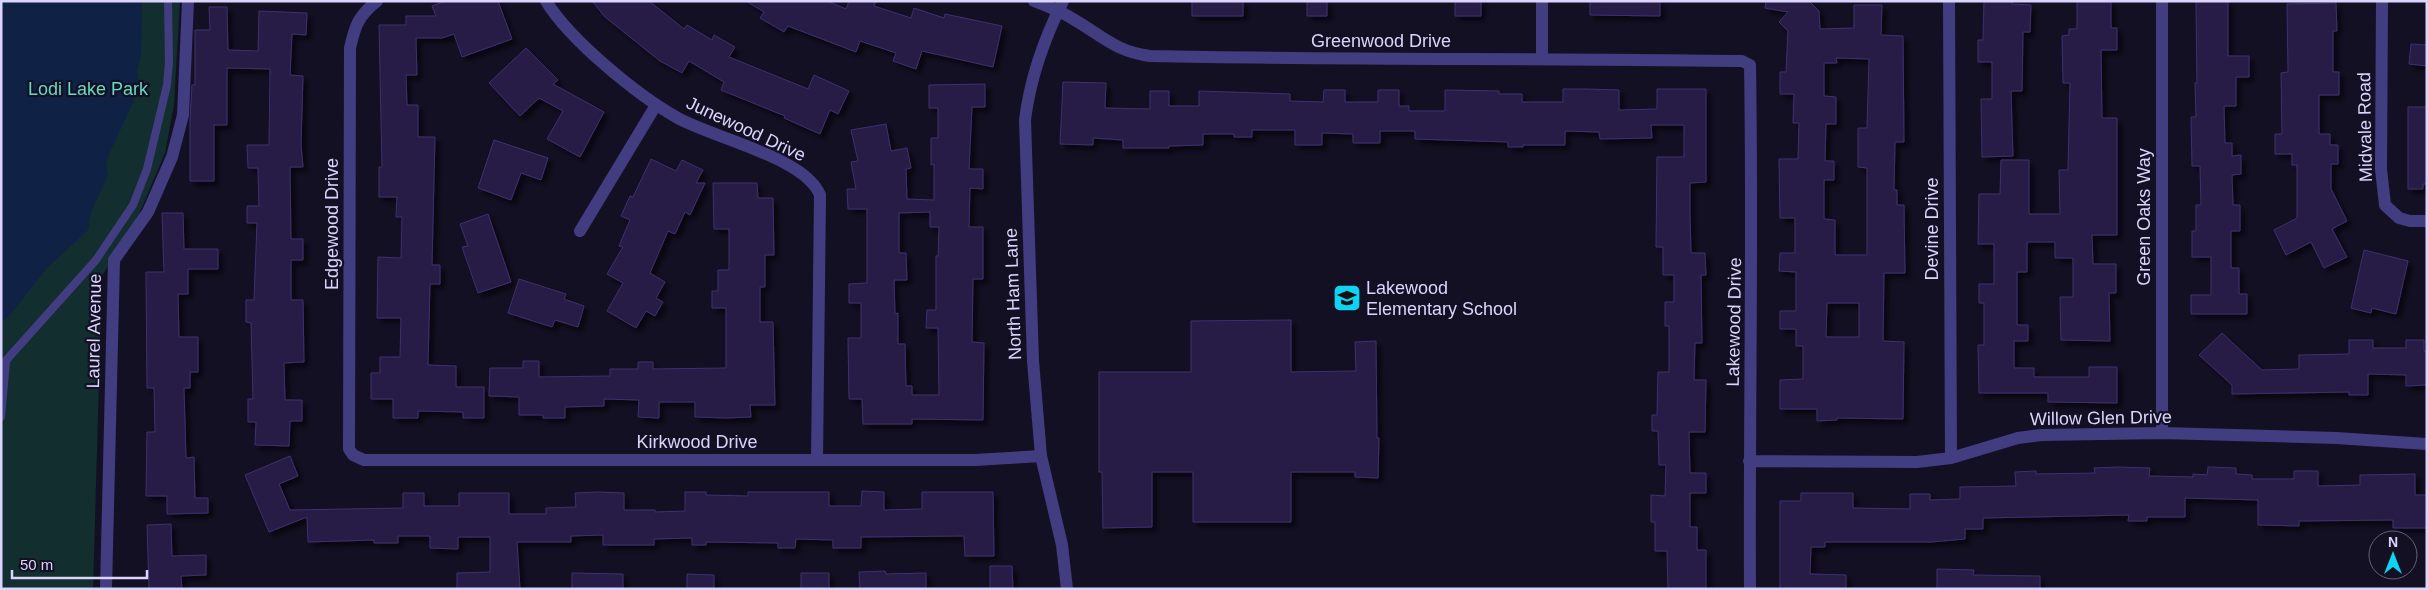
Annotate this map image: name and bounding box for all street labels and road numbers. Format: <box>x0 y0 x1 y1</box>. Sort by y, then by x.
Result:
street label: Greenwood Drive <box>1311 31 1451 51</box>
street label: Midvale Road <box>2354 72 2376 182</box>
street label: Junewood Drive <box>683 93 809 165</box>
street label: Green Oaks Way <box>2134 148 2154 286</box>
street label: Edgewood Drive <box>322 158 342 290</box>
street label: Devine Drive <box>1922 177 1942 281</box>
street label: North Ham Lane <box>1001 228 1025 360</box>
street label: Lakewood Drive <box>1723 257 1745 387</box>
street label: Laurel Avenue <box>83 273 105 389</box>
street label: Willow Glen Drive <box>2030 407 2172 429</box>
street label: Kirkwood Drive <box>636 432 758 452</box>

